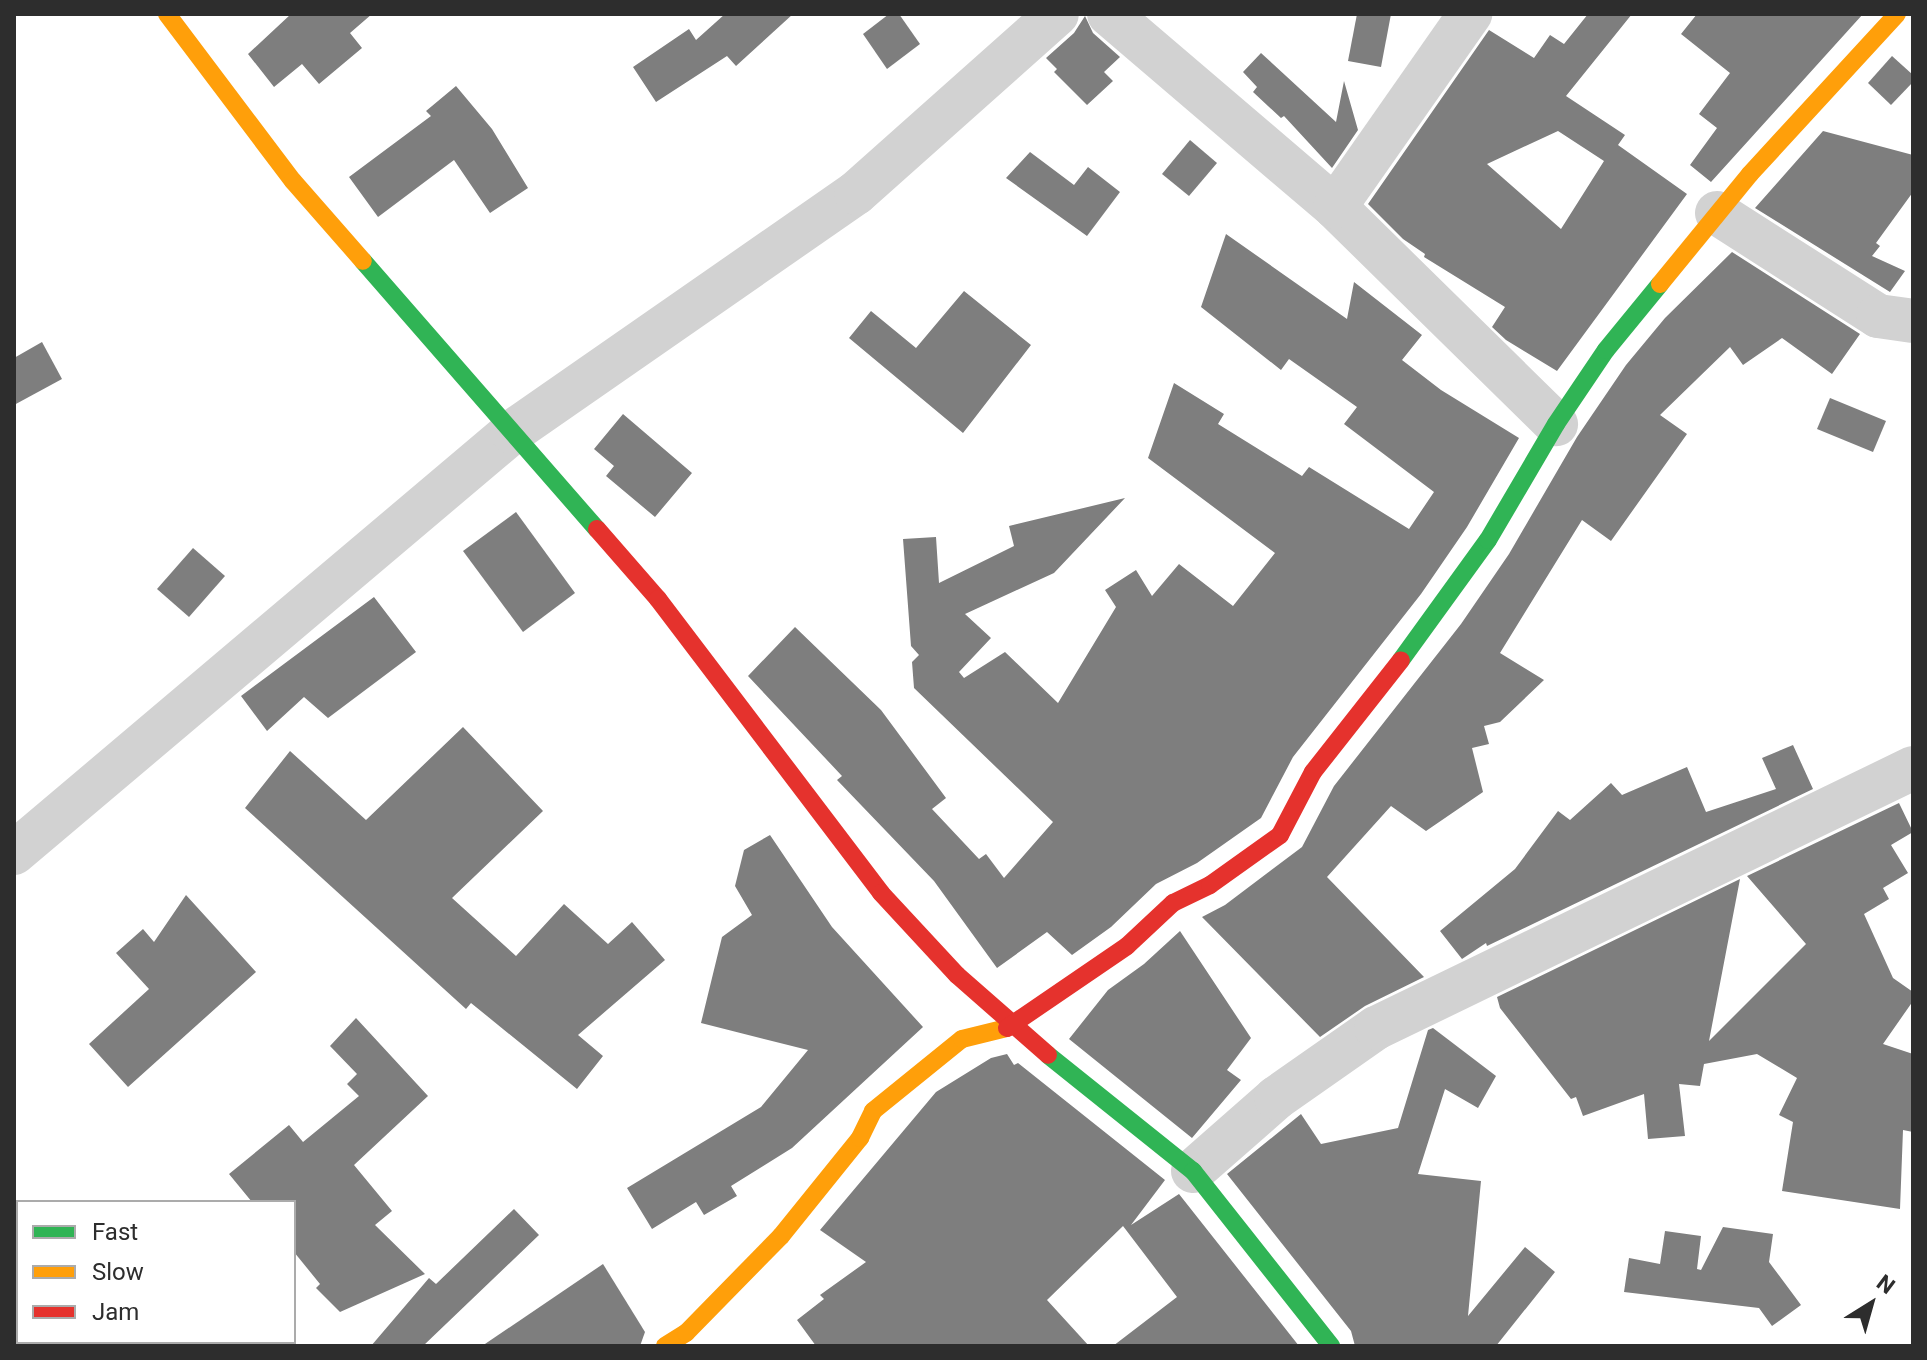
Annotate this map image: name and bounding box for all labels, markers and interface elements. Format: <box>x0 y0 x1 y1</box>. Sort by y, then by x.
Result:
legend <box>16 1200 296 1344</box>
text: Fast <box>92 1218 138 1246</box>
text: Slow <box>92 1258 144 1286</box>
north arrow <box>1831 1264 1911 1344</box>
text: N <box>1872 1270 1899 1299</box>
text: Jam <box>92 1298 139 1326</box>

